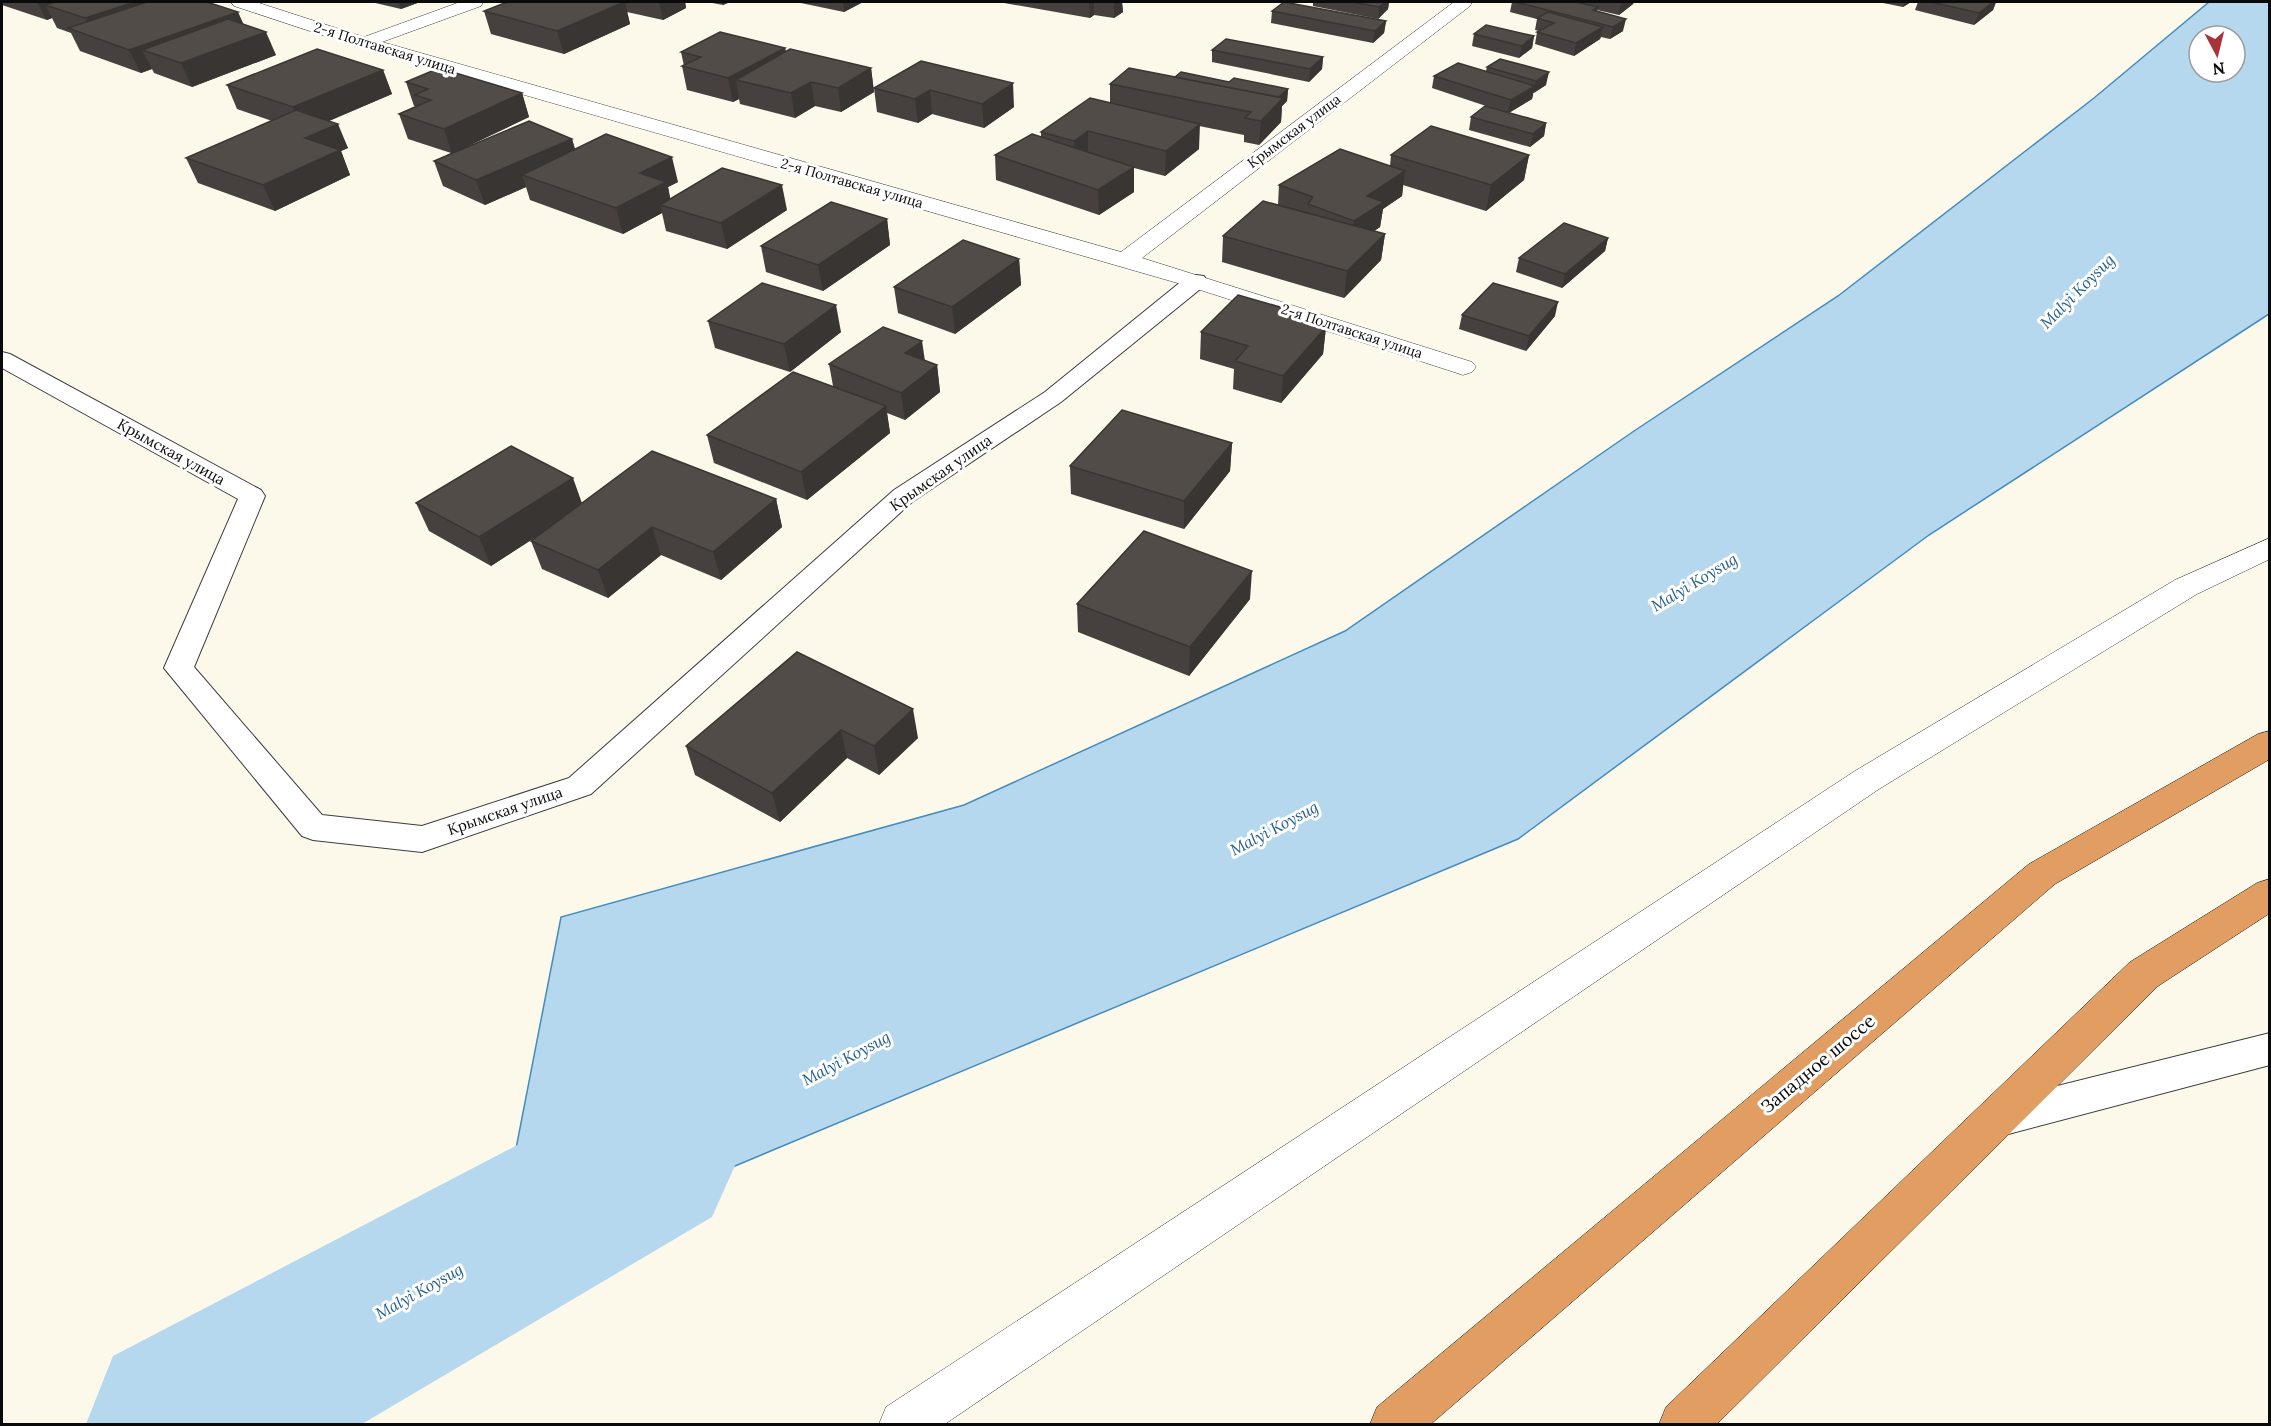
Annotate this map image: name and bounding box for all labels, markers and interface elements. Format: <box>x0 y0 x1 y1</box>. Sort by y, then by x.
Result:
street label: 2-я Полтавская улица <box>312 18 458 78</box>
north arrow <box>2187 24 2247 84</box>
text: N <box>2211 58 2226 80</box>
street label: Крымская улица <box>1244 90 1344 172</box>
street label: 2-я Полтавская улица <box>779 154 925 212</box>
water label: Malyi Koysug <box>2036 250 2118 332</box>
street label: 2-я Полтавская улица <box>1279 300 1425 362</box>
street label: Крымская улица <box>114 414 229 489</box>
street label: Крымская улица <box>886 430 996 515</box>
water label: Malyi Koysug <box>1647 548 1741 616</box>
street label: Крымская улица <box>445 782 565 839</box>
water label: Malyi Koysug <box>1226 796 1322 860</box>
street label: Западное шоссе <box>1756 1009 1880 1118</box>
water label: Malyi Koysug <box>798 1026 894 1090</box>
water label: Malyi Koysug <box>372 1259 466 1323</box>

